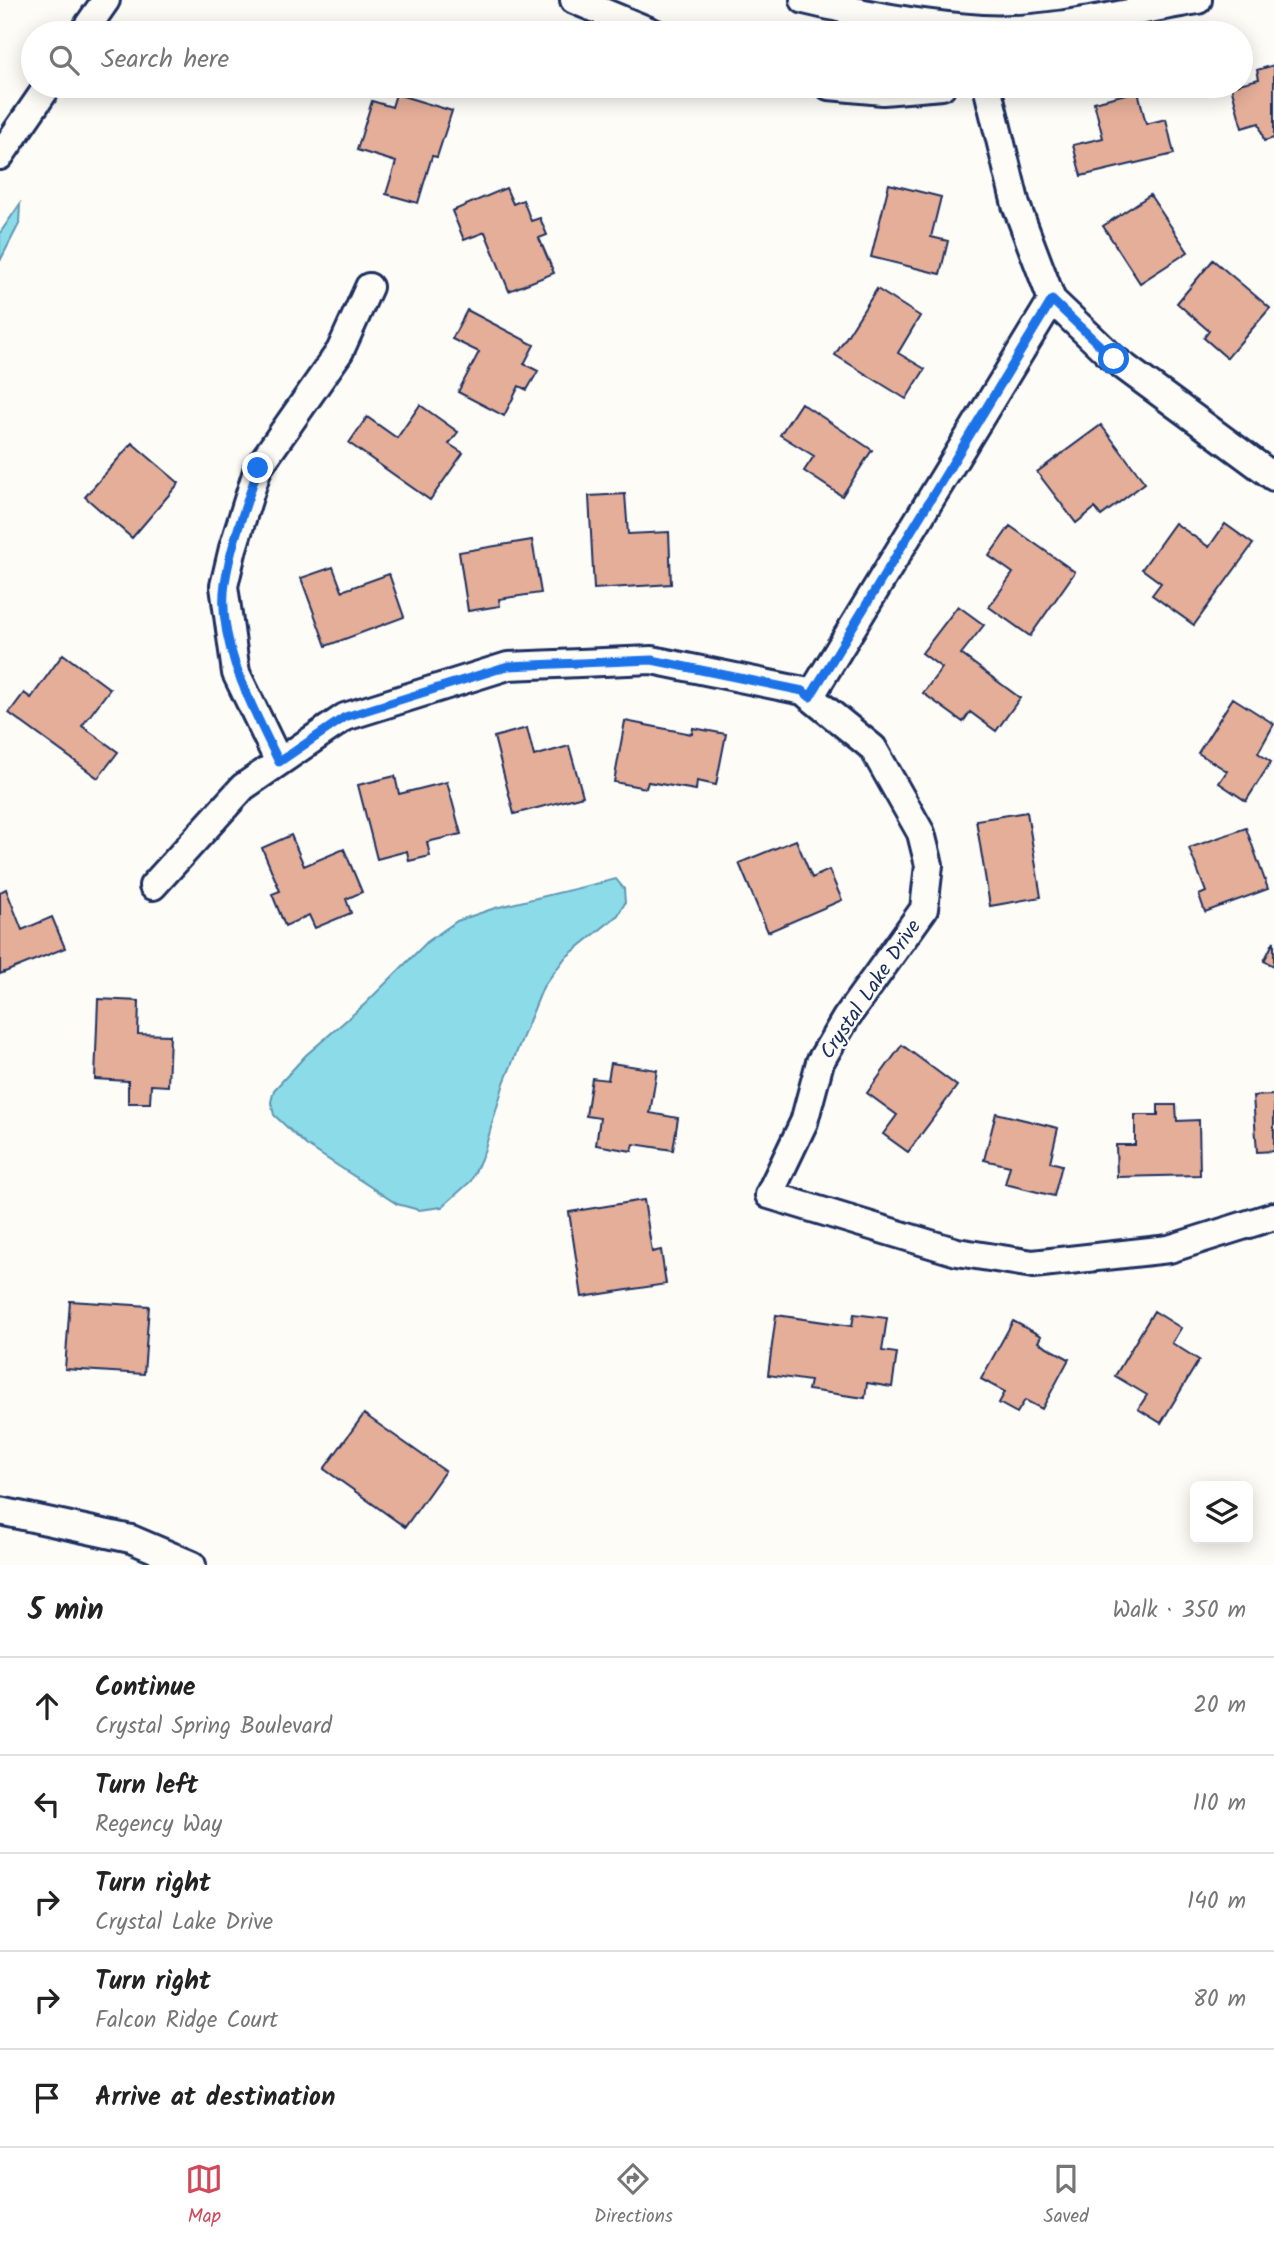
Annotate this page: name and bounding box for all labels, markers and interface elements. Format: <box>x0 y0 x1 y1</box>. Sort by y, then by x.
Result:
search box <box>21 21 1253 98</box>
text: Search here <box>101 39 229 81</box>
icon: search <box>45 41 83 79</box>
route start <box>1098 343 1129 374</box>
route end <box>242 452 273 483</box>
street label: Crystal Lake Drive <box>812 913 931 1067</box>
map controls <box>1190 1481 1253 1544</box>
button: layers <box>1190 1481 1253 1544</box>
text: 5 min <box>28 1587 104 1635</box>
text: Walk · 350 m <box>1112 1593 1246 1629</box>
text: Continue <box>95 1667 196 1709</box>
icon: ahead <box>28 1687 66 1725</box>
text: 20 m <box>1194 1688 1246 1724</box>
text: Crystal Spring Boulevard <box>95 1709 332 1745</box>
text: Turn left <box>95 1765 198 1807</box>
icon: left <box>28 1785 66 1823</box>
text: 110 m <box>1193 1786 1246 1822</box>
text: Regency Way <box>95 1807 222 1843</box>
text: Turn right <box>95 1863 211 1905</box>
icon: right <box>28 1883 66 1921</box>
text: 140 m <box>1187 1884 1246 1920</box>
text: Crystal Lake Drive <box>95 1905 273 1941</box>
text: Turn right <box>95 1961 211 2003</box>
icon: right <box>28 1981 66 2019</box>
text: 80 m <box>1193 1982 1246 2018</box>
text: Falcon Ridge Court <box>95 2003 278 2039</box>
text: Arrive at destination <box>95 2077 335 2119</box>
icon: arrive <box>28 2079 66 2117</box>
tab: Map <box>185 2160 223 2232</box>
tab: Directions <box>594 2160 673 2232</box>
tab: Saved <box>1044 2160 1089 2232</box>

